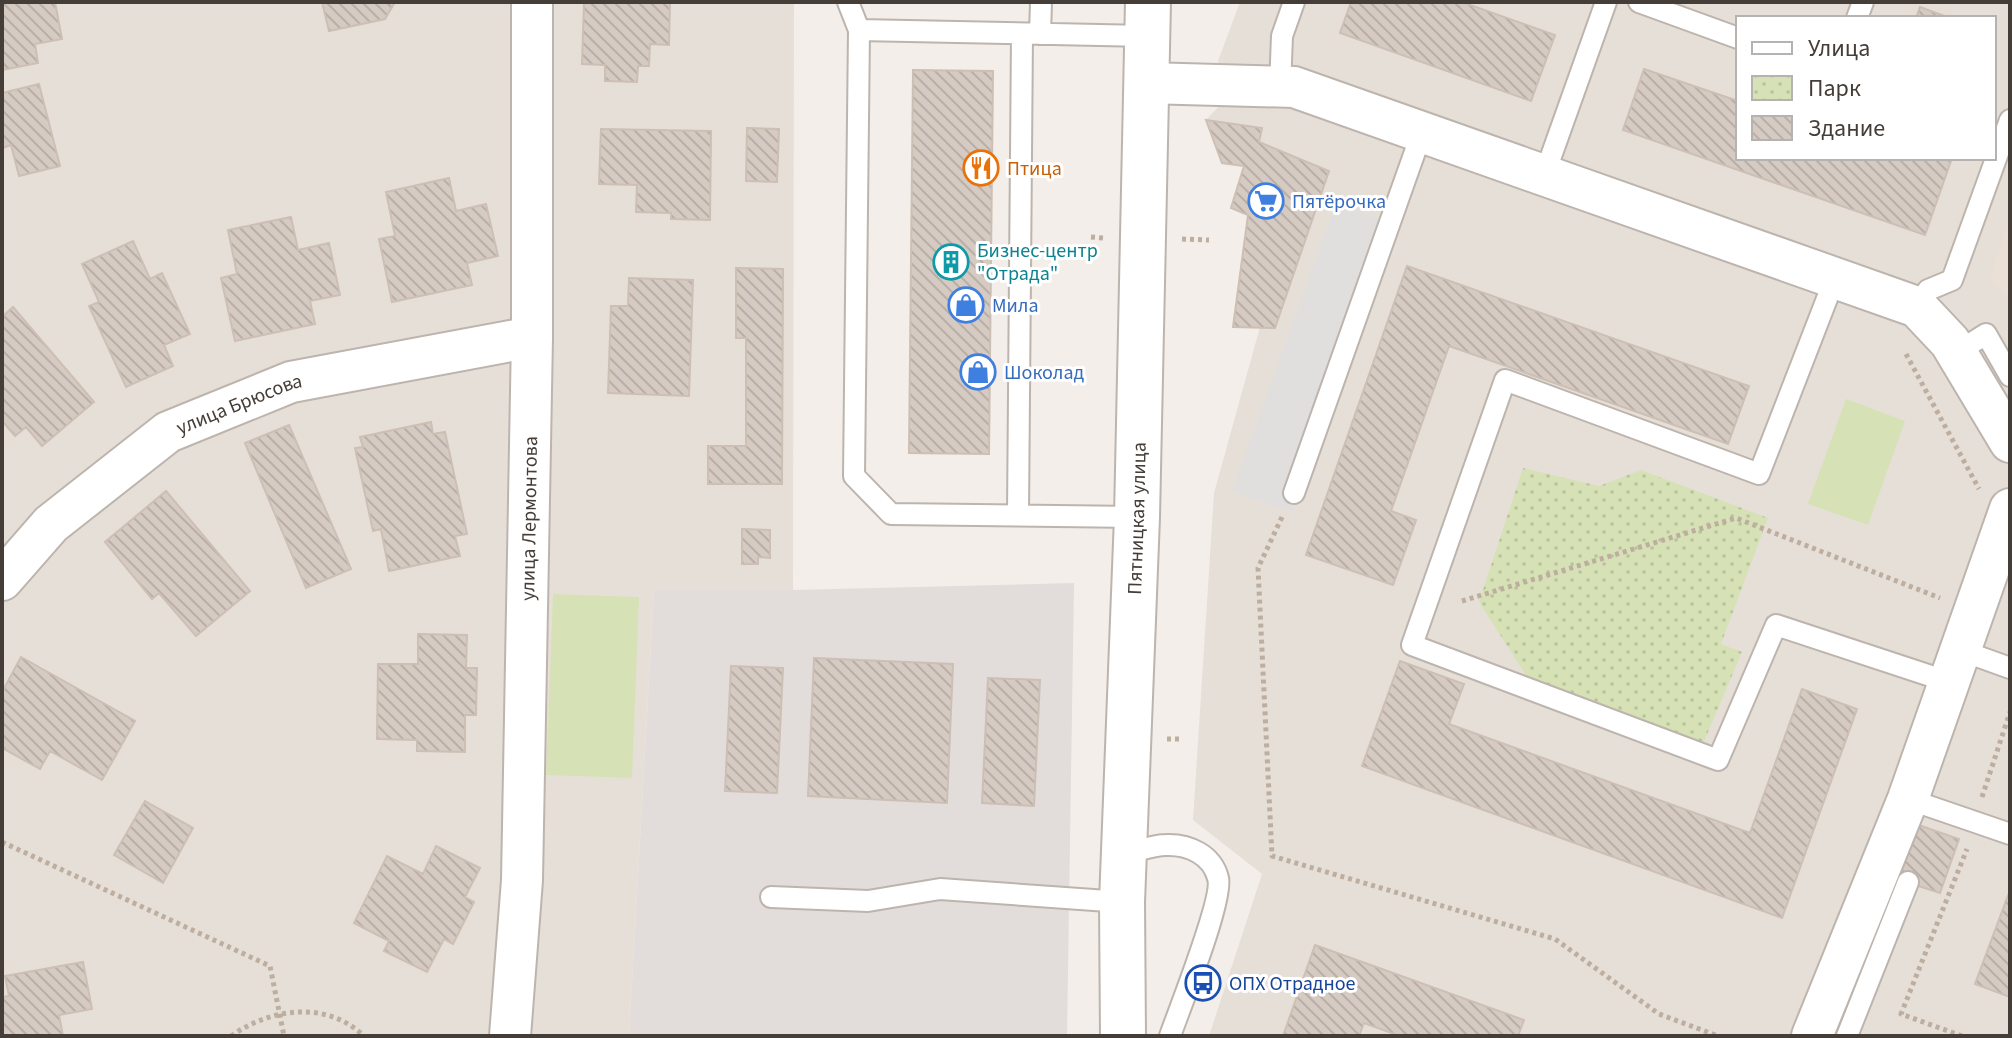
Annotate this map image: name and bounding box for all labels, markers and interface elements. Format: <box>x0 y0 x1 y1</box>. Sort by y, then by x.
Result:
legend <box>1736 16 1996 160</box>
text: Улица <box>1808 31 1870 66</box>
text: Парк <box>1808 71 1861 106</box>
text: Здание <box>1808 111 1885 146</box>
restaurant icon: Птица <box>962 149 1000 187</box>
place label: Птица <box>1007 155 1062 183</box>
supermarket icon: Пятёрочка <box>1247 182 1285 220</box>
place label: Пятёрочка <box>1292 188 1386 216</box>
place label: Бизнес-центр "Отрада" <box>977 237 1098 288</box>
building icon: Бизнес-центр "Отрада" <box>932 243 970 281</box>
shop icon: Мила <box>947 286 985 324</box>
place label: Мила <box>992 292 1039 320</box>
shop icon: Шоколад <box>959 353 997 391</box>
place label: Шоколад <box>1004 359 1084 387</box>
street label: улица Брюсова <box>172 367 304 442</box>
street label: улица Лермонтова <box>514 436 545 601</box>
street label: Пятницкая улица <box>1121 442 1154 595</box>
bus stop icon: ОПХ Отрадное <box>1184 964 1222 1002</box>
place label: ОПХ Отрадное <box>1229 970 1356 998</box>

